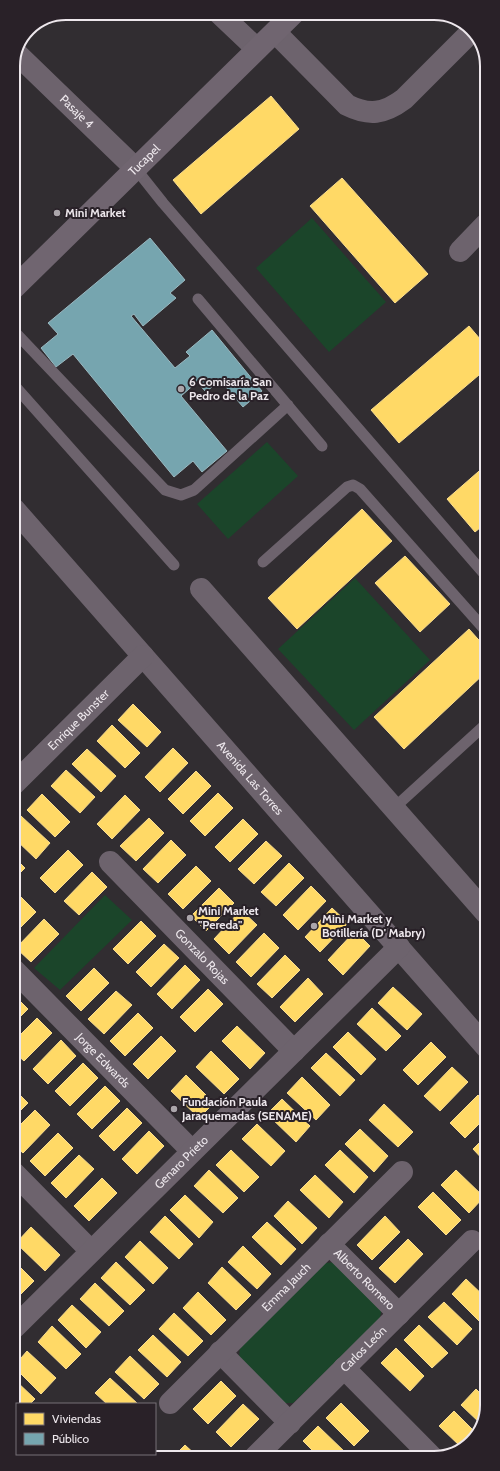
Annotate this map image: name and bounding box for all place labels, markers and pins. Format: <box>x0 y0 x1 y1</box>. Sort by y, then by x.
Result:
place label: Mini Market <box>65 205 126 220</box>
marker: Mini Market <box>52 208 62 218</box>
place label: 6 Comisaría San Pedro de la Paz <box>189 374 272 403</box>
marker: 6 Comisaría San Pedro de la Paz <box>176 384 186 394</box>
place label: Mini Market "Pereda" <box>198 903 259 932</box>
place label: Mini Market y Botillería (D' Mabry) <box>322 911 425 940</box>
marker: Mini Market "Pereda" <box>185 913 195 923</box>
marker: Mini Market y Botillería (D' Mabry) <box>309 921 319 931</box>
place label: Fundación Paula Jaraquemadas (SENAME) <box>181 1094 312 1123</box>
marker: Fundación Paula Jaraquemadas (SENAME) <box>169 1104 179 1114</box>

